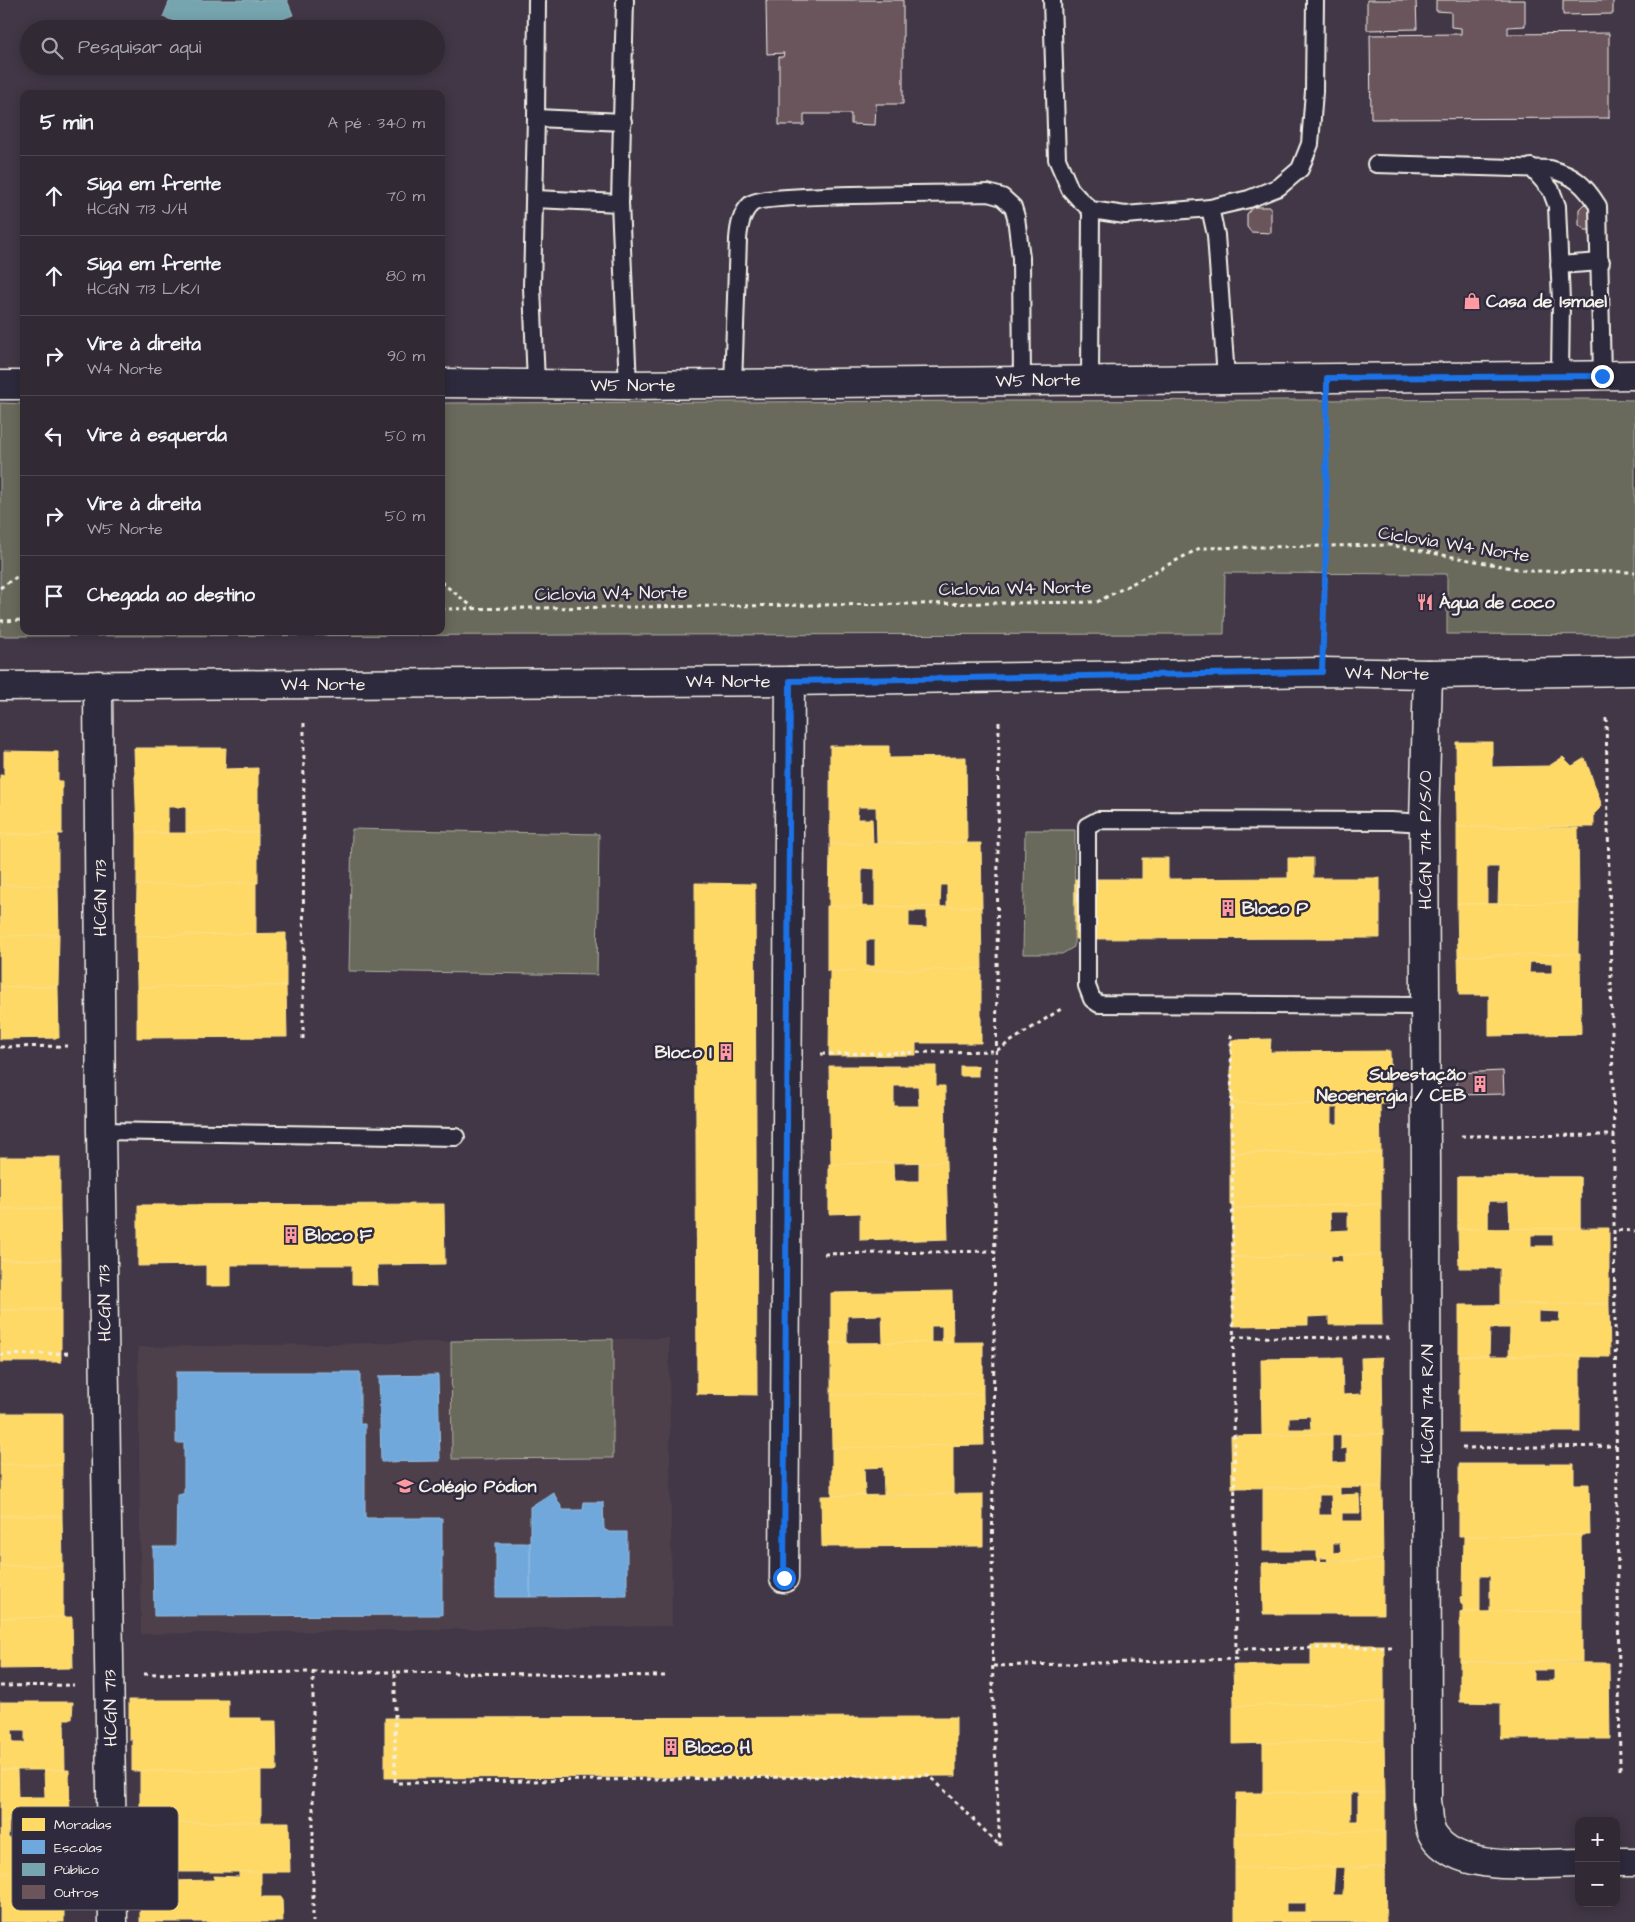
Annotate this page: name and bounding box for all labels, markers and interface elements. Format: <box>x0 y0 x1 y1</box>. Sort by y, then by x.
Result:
search box <box>20 20 445 75</box>
icon: search <box>38 34 66 62</box>
text: Pesquisar aqui <box>78 34 201 61</box>
text: 5 min <box>40 108 93 137</box>
text: A pé · 340 m <box>328 112 425 134</box>
text: Siga em frente <box>87 171 221 198</box>
icon: ahead <box>40 182 68 210</box>
text: 70 m <box>386 185 425 207</box>
text: HCGN 713 J/H <box>87 198 187 220</box>
text: Siga em frente <box>87 251 221 278</box>
icon: ahead <box>40 262 68 290</box>
text: 80 m <box>386 265 425 287</box>
text: HCGN 713 L/K/I <box>87 278 200 300</box>
place label: Casa de Ismael <box>1486 289 1607 314</box>
shop icon: Casa de Ismael <box>1462 291 1482 311</box>
text: Vire à direita <box>87 331 201 358</box>
icon: right <box>40 342 68 370</box>
text: 90 m <box>387 345 425 367</box>
text: W4 Norte <box>87 358 162 380</box>
route end <box>1591 365 1614 388</box>
street label: W5 Norte <box>995 367 1081 394</box>
street label: W5 Norte <box>590 373 676 398</box>
icon: left <box>40 422 68 450</box>
text: Vire à esquerda <box>87 422 227 449</box>
text: 50 m <box>385 425 425 447</box>
text: Vire à direita <box>87 491 201 518</box>
icon: right <box>40 502 68 530</box>
text: 50 m <box>385 505 425 527</box>
text: W5 Norte <box>87 518 163 540</box>
street label: Ciclovia W4 Norte <box>1376 520 1532 569</box>
street label: Ciclovia W4 Norte <box>938 575 1092 602</box>
street label: Ciclovia W4 Norte <box>534 580 688 607</box>
icon: arrive <box>40 582 68 610</box>
text: Chegada ao destino <box>87 582 255 609</box>
place label: Água de coco <box>1439 590 1555 616</box>
restaurant icon: Água de coco <box>1415 592 1435 612</box>
street label: W4 Norte <box>1344 660 1430 687</box>
street label: W4 Norte <box>686 669 771 694</box>
street label: W4 Norte <box>281 672 366 697</box>
street label: HCGN 714 P/S/O <box>1413 771 1438 909</box>
street label: HCGN 713 <box>88 859 113 937</box>
place label: Bloco P <box>1242 896 1308 921</box>
building icon: Bloco P <box>1218 898 1238 918</box>
place label: Bloco I <box>655 1040 712 1065</box>
building icon: Bloco I <box>716 1042 736 1062</box>
place label: Subestação Neoenergia / CEB <box>1316 1062 1467 1109</box>
building icon: Subestação Neoenergia / CEB <box>1470 1074 1490 1094</box>
place label: Bloco F <box>305 1223 372 1248</box>
building icon: Bloco F <box>281 1225 301 1245</box>
street label: HCGN 713 <box>91 1264 118 1342</box>
street label: HCGN 714 R/N <box>1415 1344 1440 1464</box>
place label: Colégio Pódion <box>419 1474 536 1500</box>
school or university icon: Colégio Pódion <box>395 1476 415 1496</box>
route start <box>773 1567 796 1590</box>
street label: HCGN 713 <box>97 1669 124 1747</box>
place label: Bloco H <box>685 1735 750 1760</box>
building icon: Bloco H <box>661 1737 681 1757</box>
legend <box>12 1807 178 1910</box>
text: Moradias <box>54 1815 112 1835</box>
map controls <box>1575 1817 1620 1907</box>
button: + <box>1575 1817 1620 1862</box>
text: Escolas <box>54 1838 102 1858</box>
text: Público <box>54 1860 99 1880</box>
button: − <box>1575 1862 1620 1907</box>
text: Outros <box>54 1883 99 1903</box>

